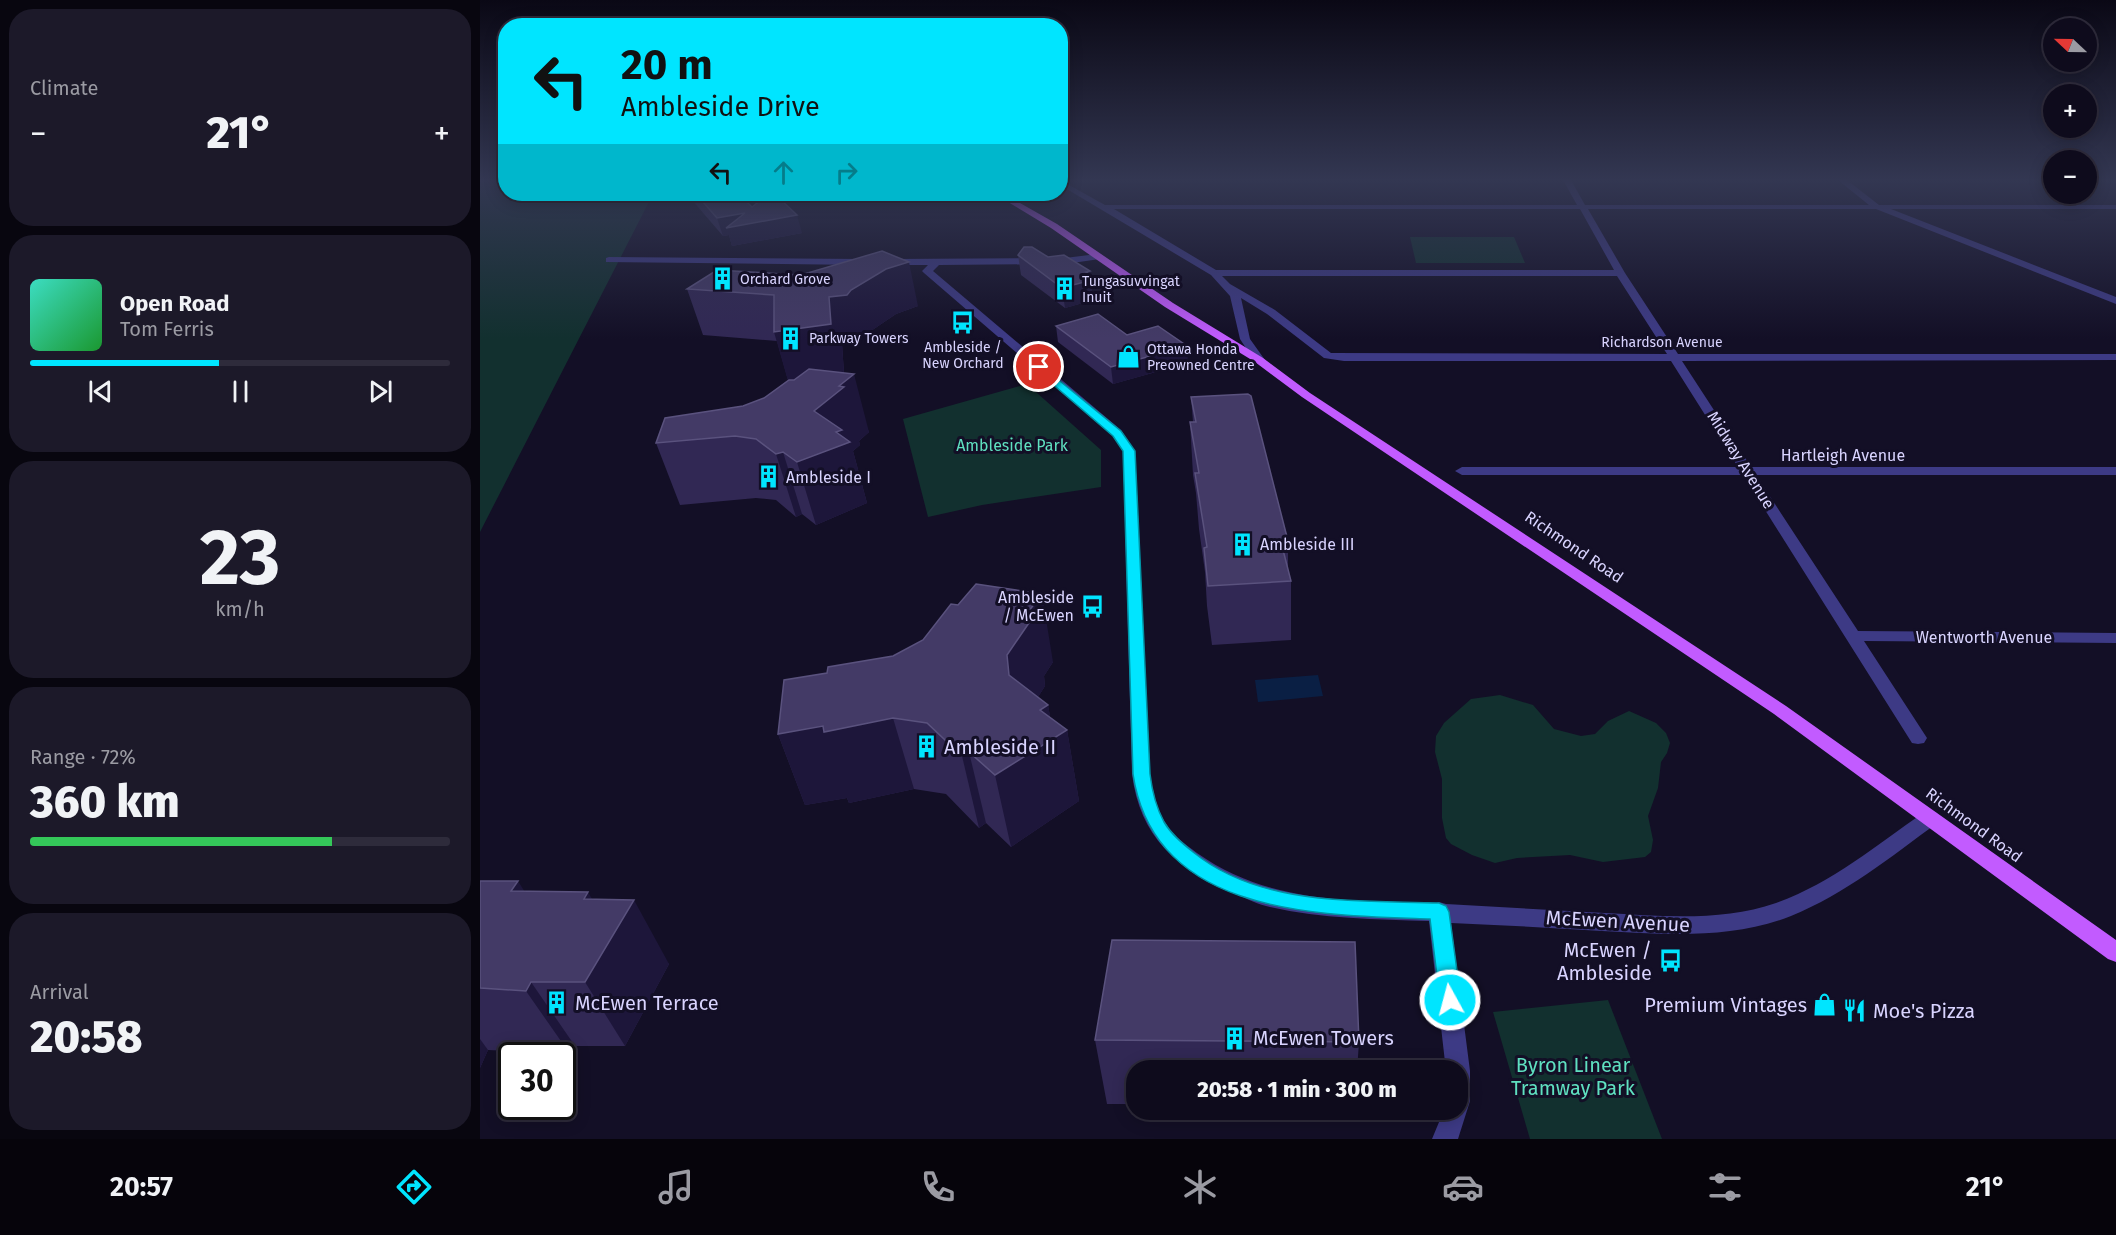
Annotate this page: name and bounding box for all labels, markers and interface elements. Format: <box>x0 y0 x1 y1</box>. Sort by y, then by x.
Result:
north arrow <box>2043 18 2097 72</box>
map controls <box>2043 18 2097 204</box>
text: 20 m <box>621 40 713 90</box>
icon: left <box>522 42 600 120</box>
text: Climate <box>30 76 98 100</box>
button: + <box>2043 84 2097 138</box>
text: Ambleside Drive <box>621 91 820 123</box>
text: 21° <box>206 106 274 160</box>
text: − <box>30 114 47 154</box>
text: + <box>434 114 450 154</box>
button: − <box>2043 150 2097 204</box>
icon: left <box>704 156 737 189</box>
icon: ahead <box>767 156 800 189</box>
icon: right <box>830 156 863 189</box>
building icon: Orchard Grove <box>709 266 735 292</box>
place label: Orchard Grove <box>740 271 831 288</box>
place label: Tungasuvvingat Inuit <box>1082 273 1181 306</box>
building icon: Tungasuvvingat Inuit <box>1051 276 1077 302</box>
text: Open Road <box>120 290 230 317</box>
bus stop icon: Ambleside / New Orchard <box>950 310 976 336</box>
text: Tom Ferris <box>120 317 214 341</box>
building icon: Parkway Towers <box>778 325 804 351</box>
place label: Parkway Towers <box>809 330 909 347</box>
street label: Richardson Avenue <box>1601 334 1723 351</box>
place label: Ambleside / New Orchard <box>922 339 1004 372</box>
pin <box>1013 341 1064 392</box>
place label: Ottawa Honda Preowned Centre <box>1147 341 1255 374</box>
shop icon: Ottawa Honda Preowned Centre <box>1116 344 1142 370</box>
icon: arrive <box>1022 350 1055 383</box>
icon: previous <box>84 375 117 408</box>
icon: pause <box>224 375 257 408</box>
icon: next <box>364 375 397 408</box>
street label: Midway Avenue <box>1703 408 1779 512</box>
park label: Ambleside Park <box>956 436 1069 455</box>
street label: Hartleigh Avenue <box>1781 446 1905 465</box>
building icon: Ambleside I <box>755 464 781 490</box>
place label: Ambleside I <box>786 468 871 487</box>
street label: Richmond Road <box>1521 507 1627 587</box>
text: 23 <box>200 511 280 605</box>
building icon: Ambleside III <box>1229 531 1255 557</box>
place label: Ambleside III <box>1260 535 1354 554</box>
place label: Ambleside / McEwen <box>998 588 1074 625</box>
bus stop icon: Ambleside / McEwen <box>1079 593 1105 619</box>
text: km/h <box>215 597 265 621</box>
street label: Wentworth Avenue <box>1916 628 2052 647</box>
building icon: Ambleside II <box>913 734 939 760</box>
place label: Ambleside II <box>944 735 1056 759</box>
text: Range · 72% <box>30 745 136 769</box>
text: 360 km <box>30 775 180 829</box>
street label: Richmond Road <box>1922 784 2026 866</box>
street label: McEwen Avenue <box>1545 905 1691 937</box>
place label: McEwen / Ambleside <box>1557 938 1652 985</box>
bus stop icon: McEwen / Ambleside <box>1657 948 1683 974</box>
position arrow <box>1418 968 1482 1032</box>
text: Arrival <box>30 980 89 1004</box>
building icon: McEwen Terrace <box>544 990 570 1016</box>
place label: McEwen Terrace <box>575 991 719 1015</box>
shop icon: Premium Vintages <box>1812 992 1838 1018</box>
place label: Premium Vintages <box>1644 993 1807 1017</box>
restaurant icon: Moe's Pizza <box>1842 998 1868 1024</box>
place label: Moe's Pizza <box>1873 999 1975 1023</box>
text: 20:58 <box>30 1010 143 1064</box>
building icon: McEwen Towers <box>1222 1025 1248 1051</box>
place label: McEwen Towers <box>1253 1026 1394 1050</box>
speed limit sign: 30 <box>498 1042 576 1120</box>
park label: Byron Linear Tramway Park <box>1511 1053 1636 1100</box>
text: 20:58 · 1 min · 300 m <box>1197 1076 1397 1103</box>
icon: directions <box>393 1166 435 1208</box>
icon: music <box>655 1166 697 1208</box>
icon: phone <box>917 1166 959 1208</box>
icon: climate <box>1179 1166 1221 1208</box>
icon: car <box>1442 1166 1484 1208</box>
icon: filters <box>1704 1166 1746 1208</box>
text: 20:57 <box>110 1171 173 1203</box>
text: 21° <box>1966 1171 2006 1203</box>

